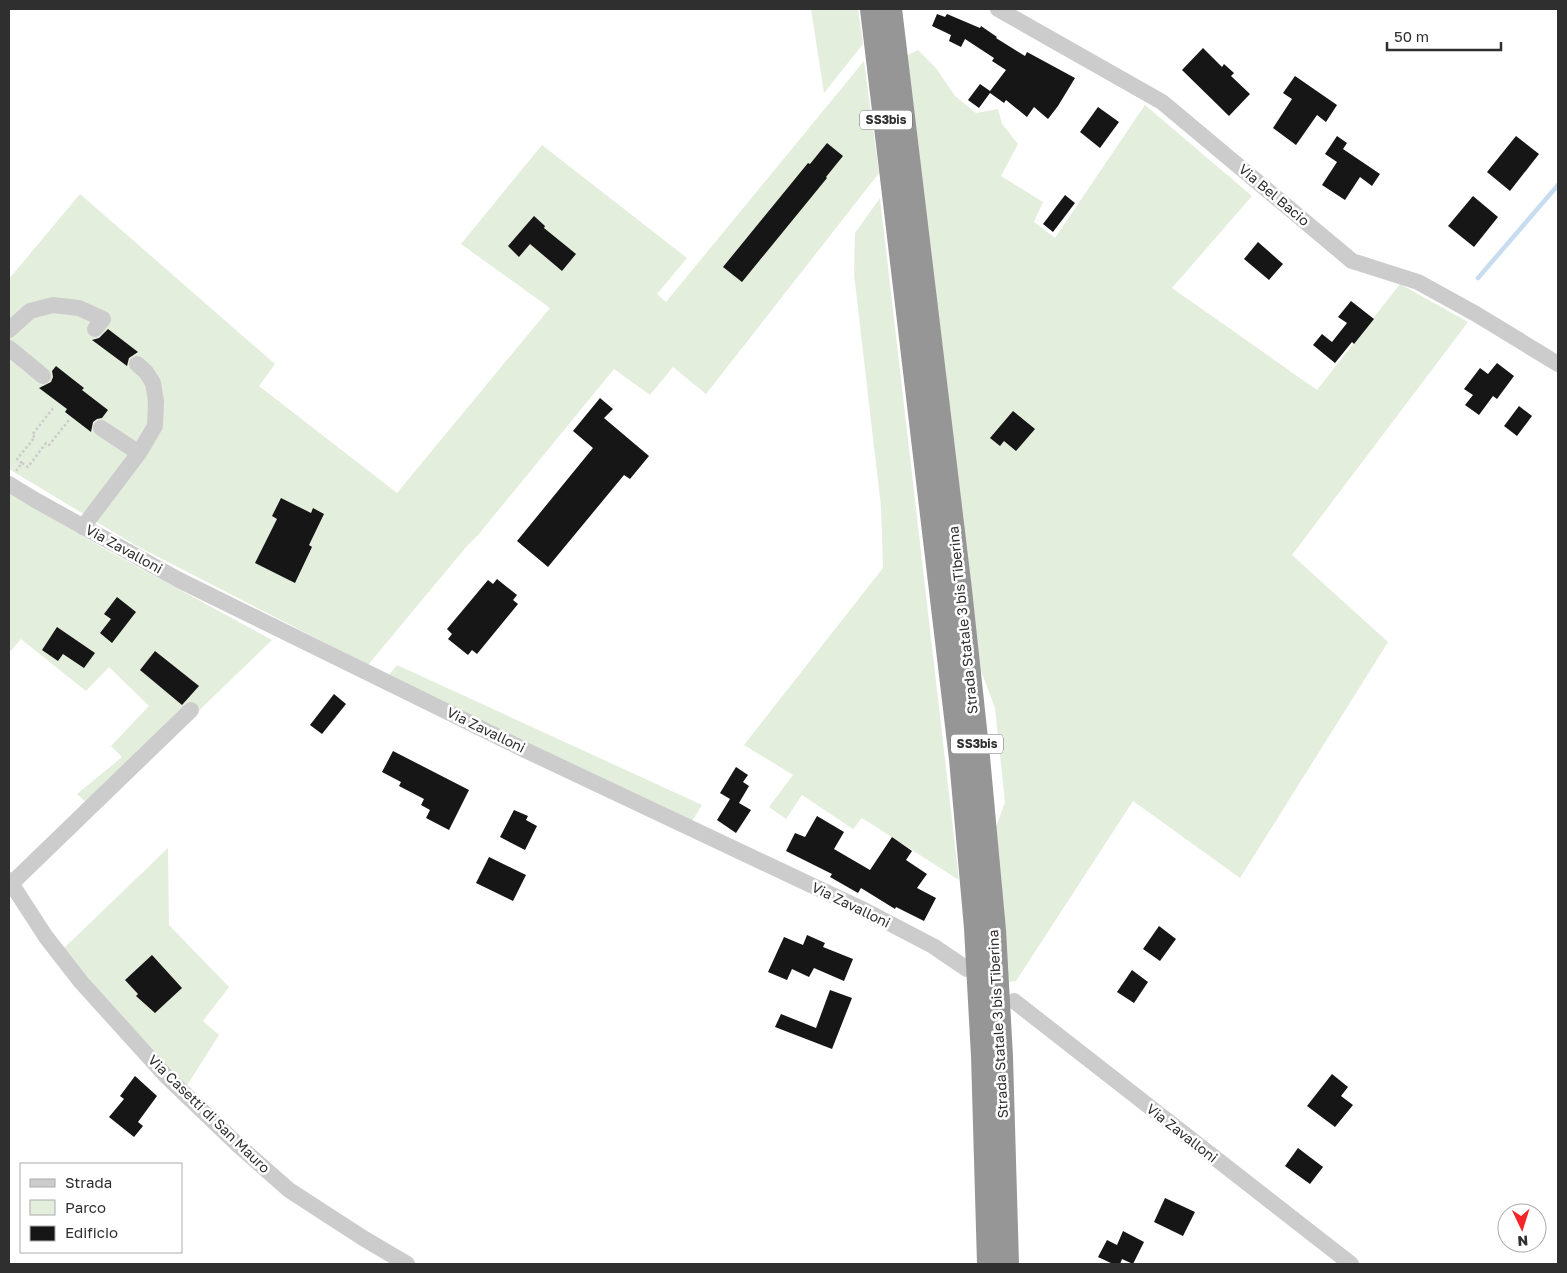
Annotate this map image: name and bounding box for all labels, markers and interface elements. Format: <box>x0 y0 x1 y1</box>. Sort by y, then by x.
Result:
scale bar <box>1387 20 1501 52</box>
text: 50 m <box>1394 27 1429 45</box>
road number: SS3bis <box>860 110 912 130</box>
street label: Via Bel Bacio <box>1235 160 1313 229</box>
street label: Via Zavalloni <box>83 520 166 577</box>
street label: Strada Statale 3 bis Tiberina <box>944 525 981 715</box>
street label: Via Zavalloni <box>444 703 528 756</box>
road number: SS3bis <box>951 734 1003 754</box>
street label: Via Zavalloni <box>809 878 893 931</box>
street label: Strada Statale 3 bis Tiberina <box>984 929 1011 1119</box>
street label: Via Casetti di San Mauro <box>145 1051 274 1176</box>
street label: Via Zavalloni <box>1143 1100 1221 1166</box>
legend <box>20 1163 182 1253</box>
text: Strada <box>65 1173 112 1191</box>
text: Parco <box>65 1198 106 1216</box>
north arrow <box>1497 1203 1547 1253</box>
text: Edificio <box>65 1223 118 1241</box>
text: N <box>1517 1233 1529 1250</box>

